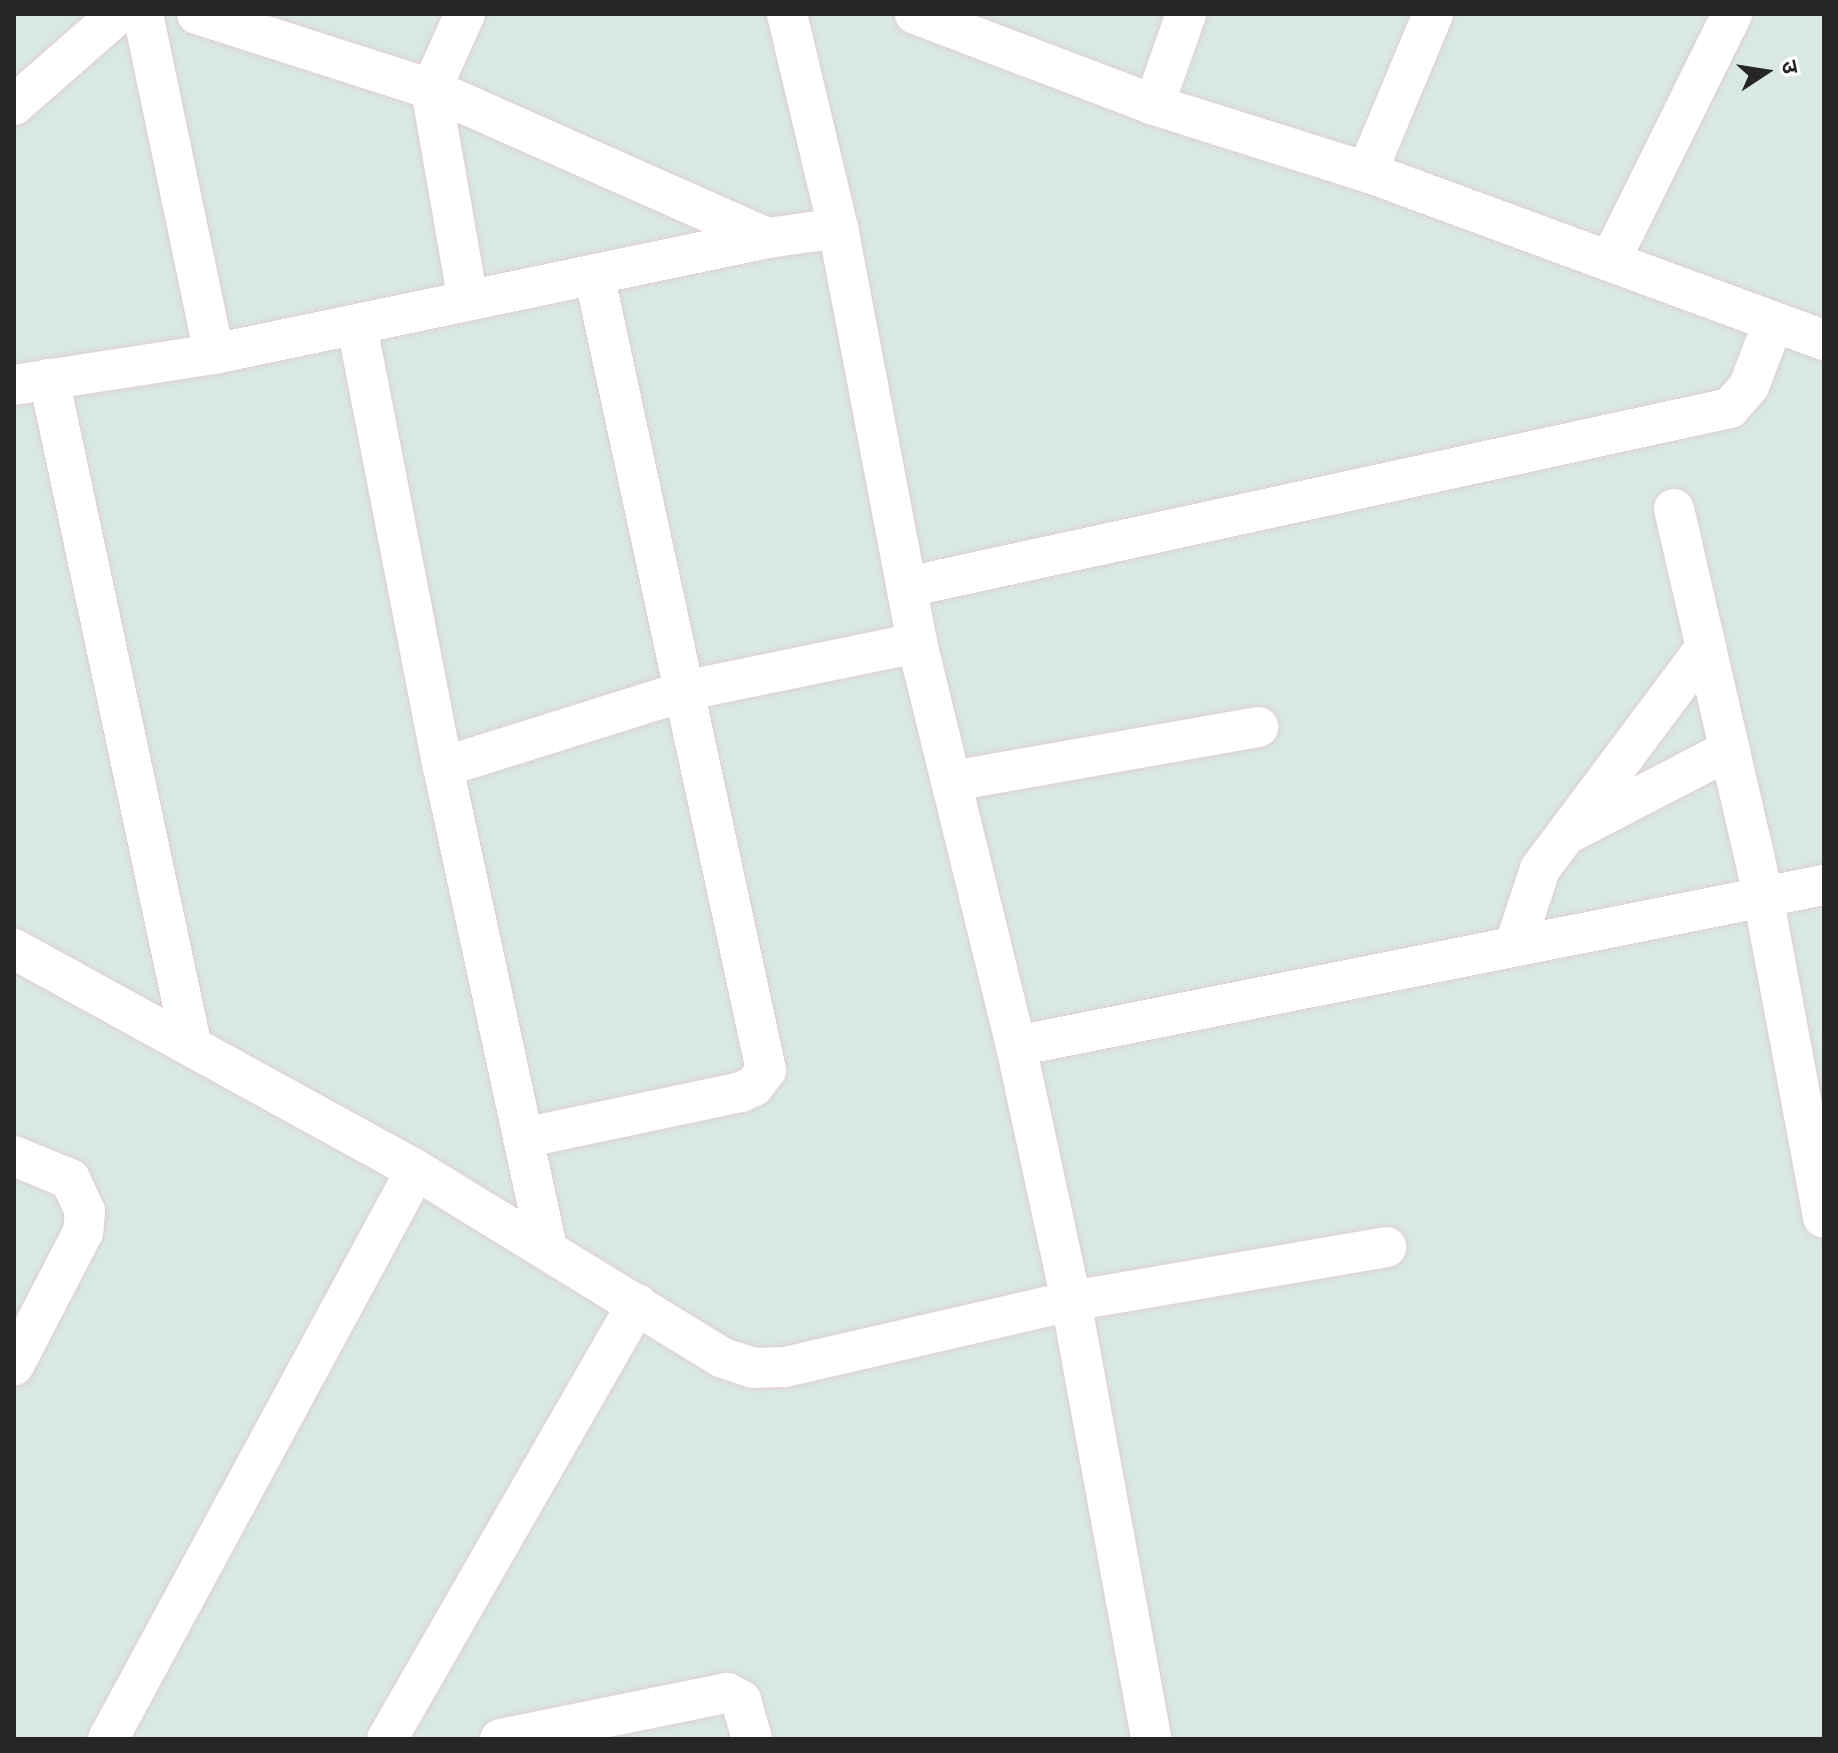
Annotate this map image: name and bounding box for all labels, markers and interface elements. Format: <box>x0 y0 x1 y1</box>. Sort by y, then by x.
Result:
north arrow <box>1726 32 1806 112</box>
text: उ <box>1775 58 1805 76</box>

